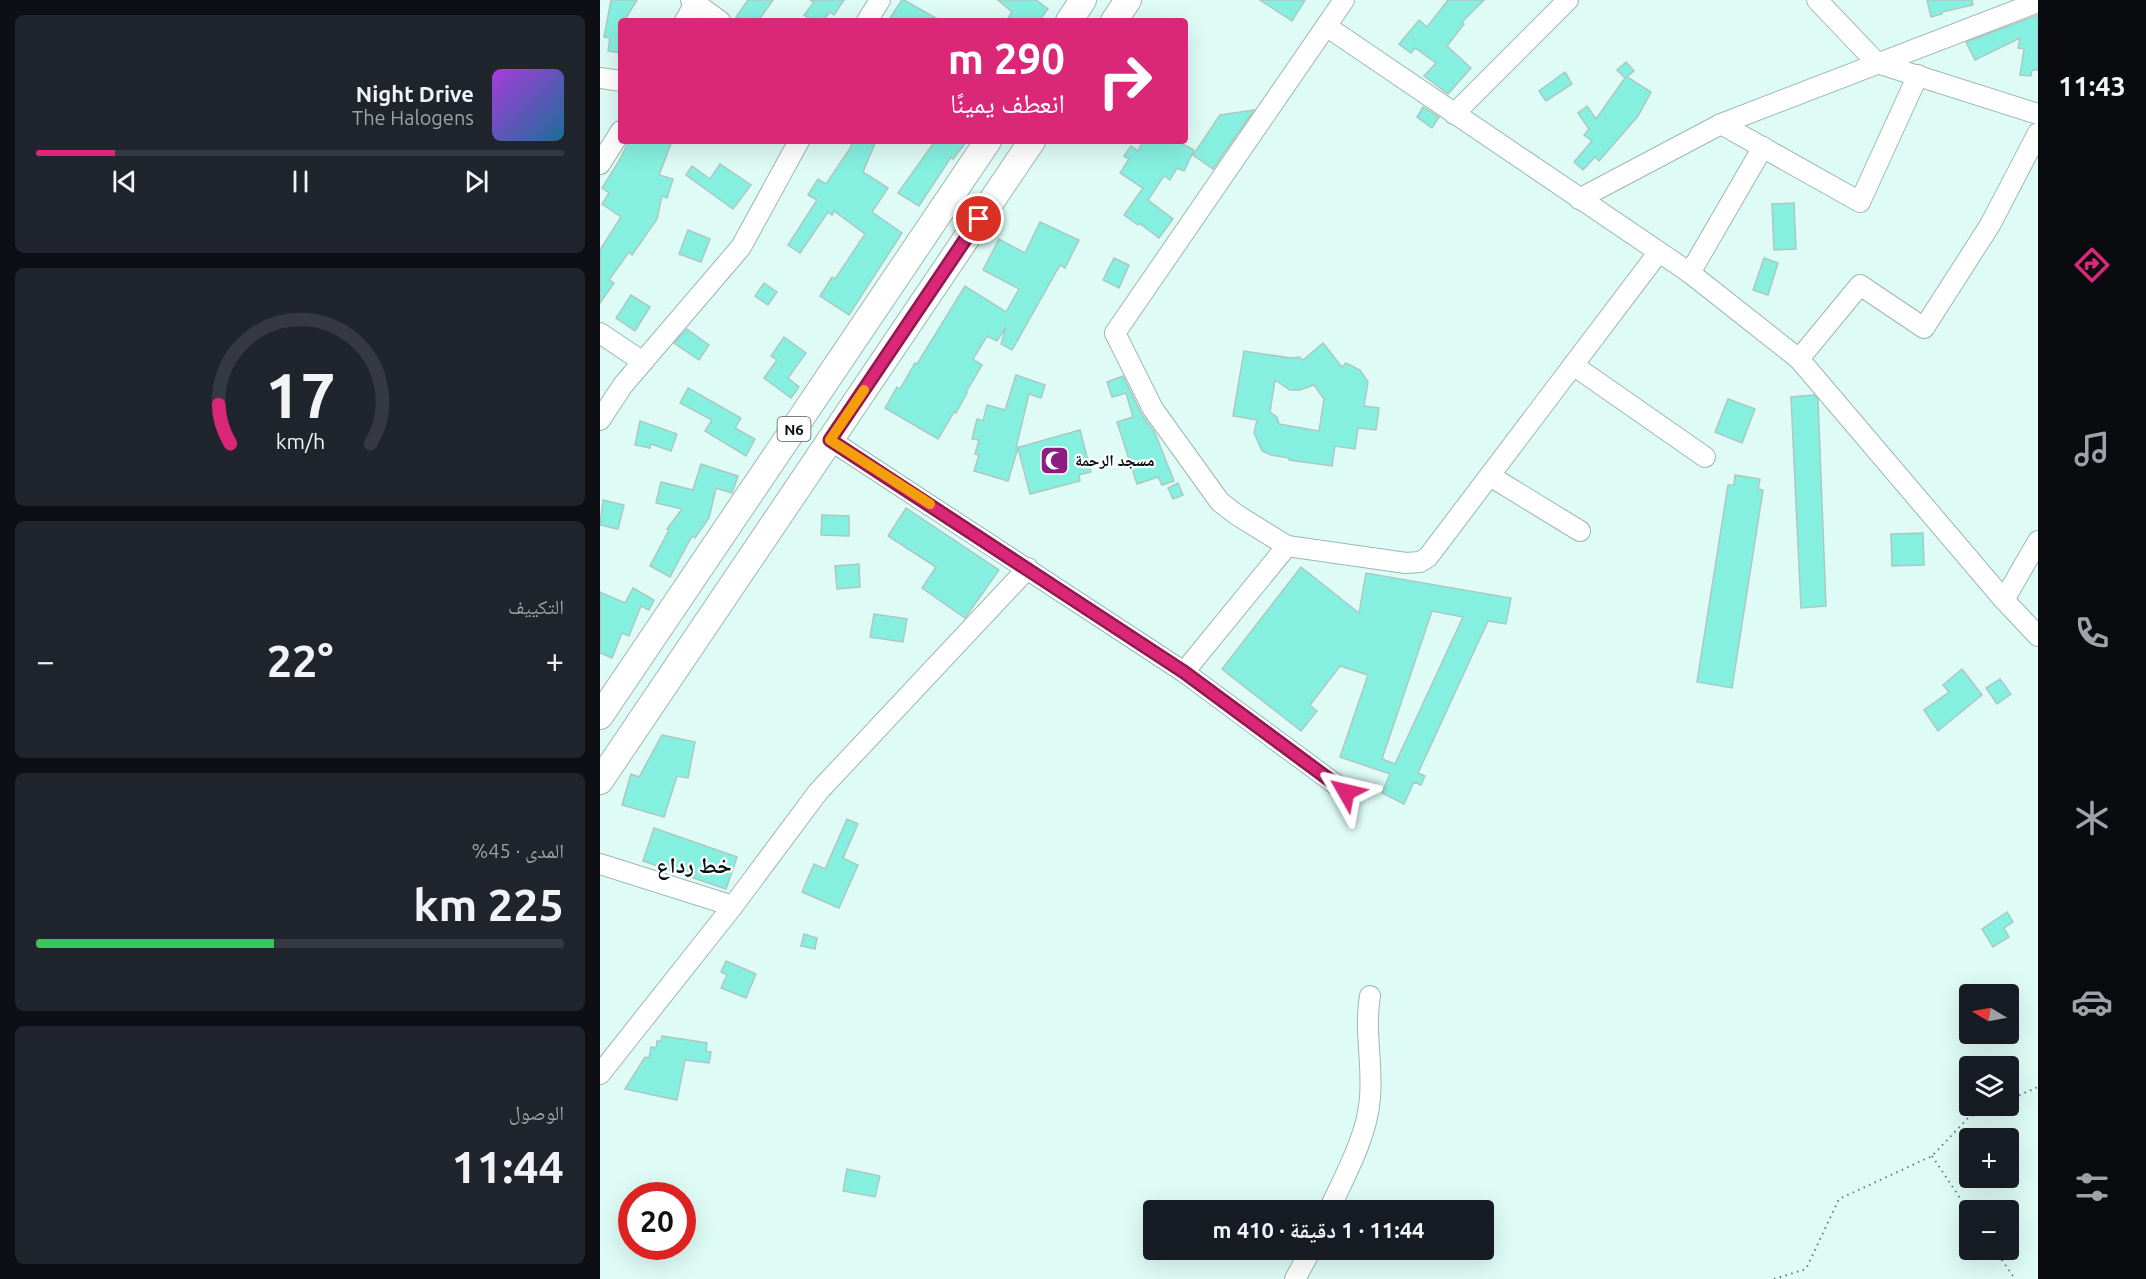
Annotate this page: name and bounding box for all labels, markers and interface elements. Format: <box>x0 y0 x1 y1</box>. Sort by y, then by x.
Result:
text: 290 m <box>948 35 1065 82</box>
icon: right <box>1086 42 1164 120</box>
text: 11:43 <box>2058 71 2126 101</box>
text: Night Drive <box>356 81 474 106</box>
text: انعطف يمينًا <box>950 88 1065 118</box>
text: The Halogens <box>352 106 474 129</box>
icon: previous <box>108 165 141 198</box>
icon: pause <box>284 165 317 198</box>
icon: next <box>460 165 493 198</box>
pin <box>953 193 1004 244</box>
icon: arrive <box>962 202 995 235</box>
icon: directions <box>2071 244 2113 286</box>
text: 17 <box>265 360 335 430</box>
road number: N6 <box>778 417 810 441</box>
icon: music <box>2071 428 2113 470</box>
text: km/h <box>275 429 325 453</box>
mosque icon: مسجد الرحمة <box>1038 444 1070 476</box>
place label: مسجد الرحمة <box>1075 451 1155 469</box>
text: التكييف <box>508 595 564 618</box>
icon: phone <box>2071 612 2113 654</box>
text: 22° <box>267 635 333 686</box>
text: − <box>36 642 55 679</box>
text: + <box>545 642 564 679</box>
position arrow <box>1314 760 1378 824</box>
icon: climate <box>2071 797 2113 839</box>
text: المدى · 45% <box>471 839 564 862</box>
district label: خط رداع <box>656 852 732 880</box>
text: 225 km <box>413 879 564 930</box>
icon: car <box>2071 981 2113 1023</box>
north arrow <box>1959 984 2019 1044</box>
map controls <box>1959 984 2019 1260</box>
button: layers <box>1959 1056 2019 1116</box>
text: الوصول <box>509 1101 564 1124</box>
button: + <box>1959 1128 2019 1188</box>
text: 11:44 <box>451 1141 564 1192</box>
icon: filters <box>2071 1166 2113 1208</box>
speed limit sign: 20 <box>618 1182 696 1260</box>
button: − <box>1959 1200 2019 1260</box>
text: 11:44 · 1 دقيقة · 410 m <box>1213 1217 1425 1242</box>

